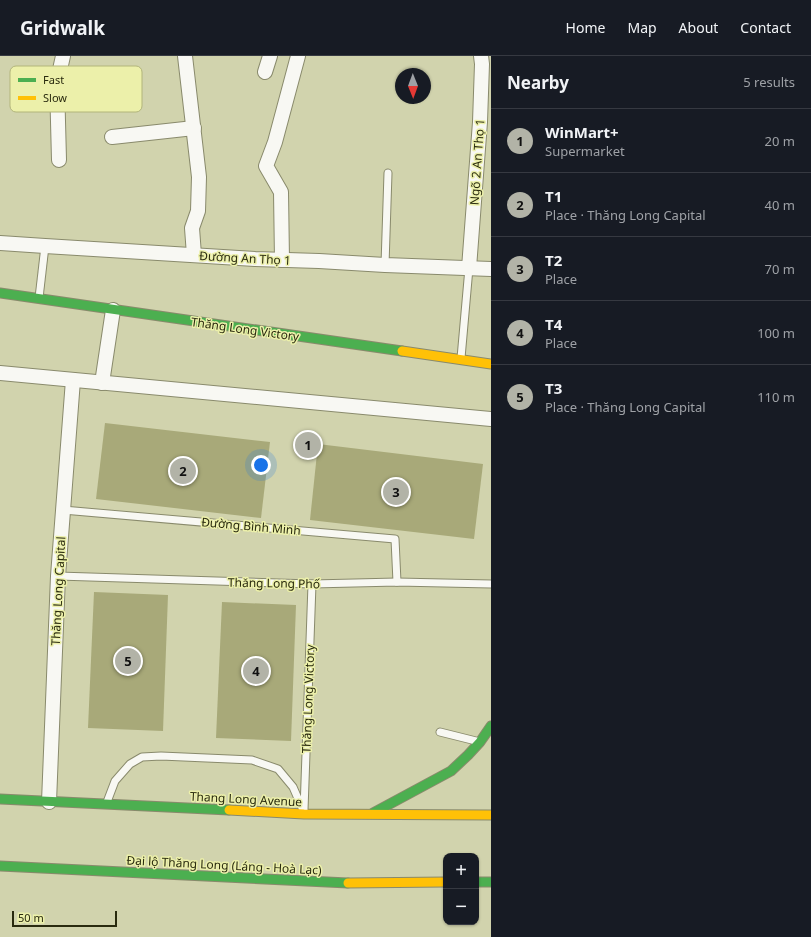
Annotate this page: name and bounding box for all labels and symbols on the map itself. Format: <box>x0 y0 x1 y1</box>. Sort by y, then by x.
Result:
legend <box>10 66 142 112</box>
north arrow <box>395 68 431 104</box>
text: Fast <box>43 72 64 87</box>
text: Slow <box>43 90 67 105</box>
street label: Ngõ 2 An Thọ 1 <box>466 118 488 206</box>
street label: Đường An Thọ 1 <box>199 247 291 269</box>
street label: Thăng Long Victory <box>190 313 301 345</box>
pin: 1 <box>295 430 321 460</box>
your location <box>251 455 271 475</box>
pin: 2 <box>170 456 196 486</box>
pin: 3 <box>383 477 409 507</box>
street label: Đường Bình Minh <box>201 513 301 539</box>
street label: Thăng Long Capital <box>47 536 69 646</box>
street label: Thăng Long Phố <box>228 574 320 592</box>
street label: Thăng Long Victory <box>298 643 318 754</box>
pin: 5 <box>115 646 141 676</box>
pin: 4 <box>243 656 269 686</box>
street label: Thang Long Avenue <box>189 788 303 810</box>
street label: Đại lộ Thăng Long (Láng - Hoà Lạc) <box>126 851 322 879</box>
scale bar <box>12 909 117 928</box>

